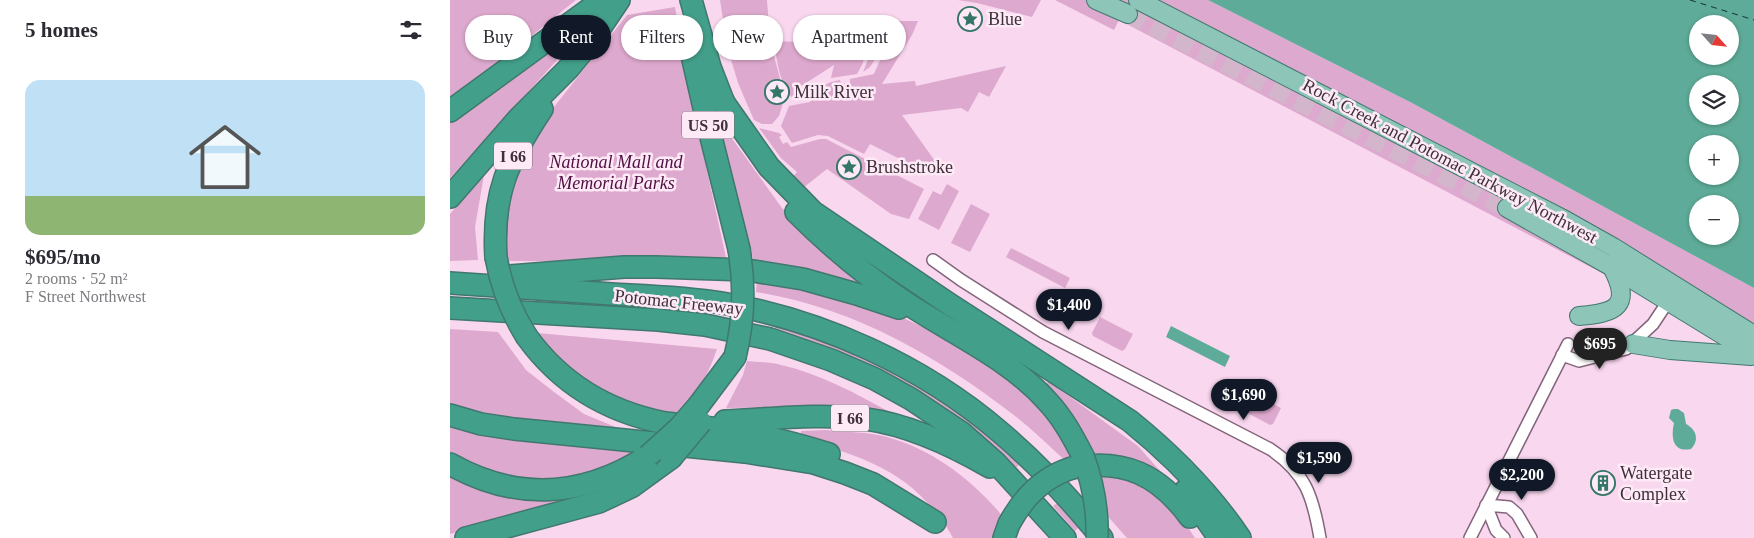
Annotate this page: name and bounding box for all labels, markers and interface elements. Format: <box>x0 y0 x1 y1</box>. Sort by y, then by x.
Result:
place icon: Blue <box>957 6 983 32</box>
place label: Blue <box>988 9 1022 29</box>
chip: Buy <box>465 15 531 60</box>
chip: Rent <box>541 15 611 60</box>
chip: Filters <box>621 15 703 60</box>
chip: New <box>713 15 783 60</box>
chip: Apartment <box>793 15 906 60</box>
north arrow <box>1689 15 1739 65</box>
map controls <box>1689 15 1739 245</box>
icon: filters <box>397 16 425 44</box>
text: 5 homes <box>25 18 98 42</box>
street label: Rock Creek and Potomac Parkway Northwest <box>1299 75 1601 247</box>
button: layers <box>1689 75 1739 125</box>
place icon: Milk River <box>764 79 790 105</box>
place label: Milk River <box>794 82 874 102</box>
icon: home <box>180 112 270 202</box>
road number: US 50 <box>682 112 734 138</box>
button: + <box>1689 135 1739 185</box>
road number: I 66 <box>494 142 532 170</box>
park label: National Mall and Memorial Parks <box>548 152 683 193</box>
place icon: Brushstroke <box>836 154 862 180</box>
place label: Brushstroke <box>866 157 953 177</box>
button: − <box>1689 195 1739 245</box>
text: $695/mo <box>25 245 101 269</box>
text: 2 rooms · 52 m² <box>25 270 128 287</box>
street label: Potomac Freeway <box>614 285 744 319</box>
text: F Street Northwest <box>25 288 146 305</box>
pin: $1,400 <box>1028 288 1110 331</box>
text: $1,400 <box>1047 296 1091 313</box>
pin: $695 <box>1570 328 1630 370</box>
text: $695 <box>1584 335 1616 352</box>
pin: $1,690 <box>1203 378 1285 421</box>
text: $1,690 <box>1222 386 1266 403</box>
road number: I 66 <box>831 404 869 432</box>
pin: $1,590 <box>1278 442 1360 484</box>
text: $1,590 <box>1297 449 1341 466</box>
pin: $2,200 <box>1481 458 1563 501</box>
place label: Watergate Complex <box>1620 463 1692 504</box>
text: $2,200 <box>1500 466 1544 483</box>
building icon: Watergate Complex <box>1590 470 1616 496</box>

